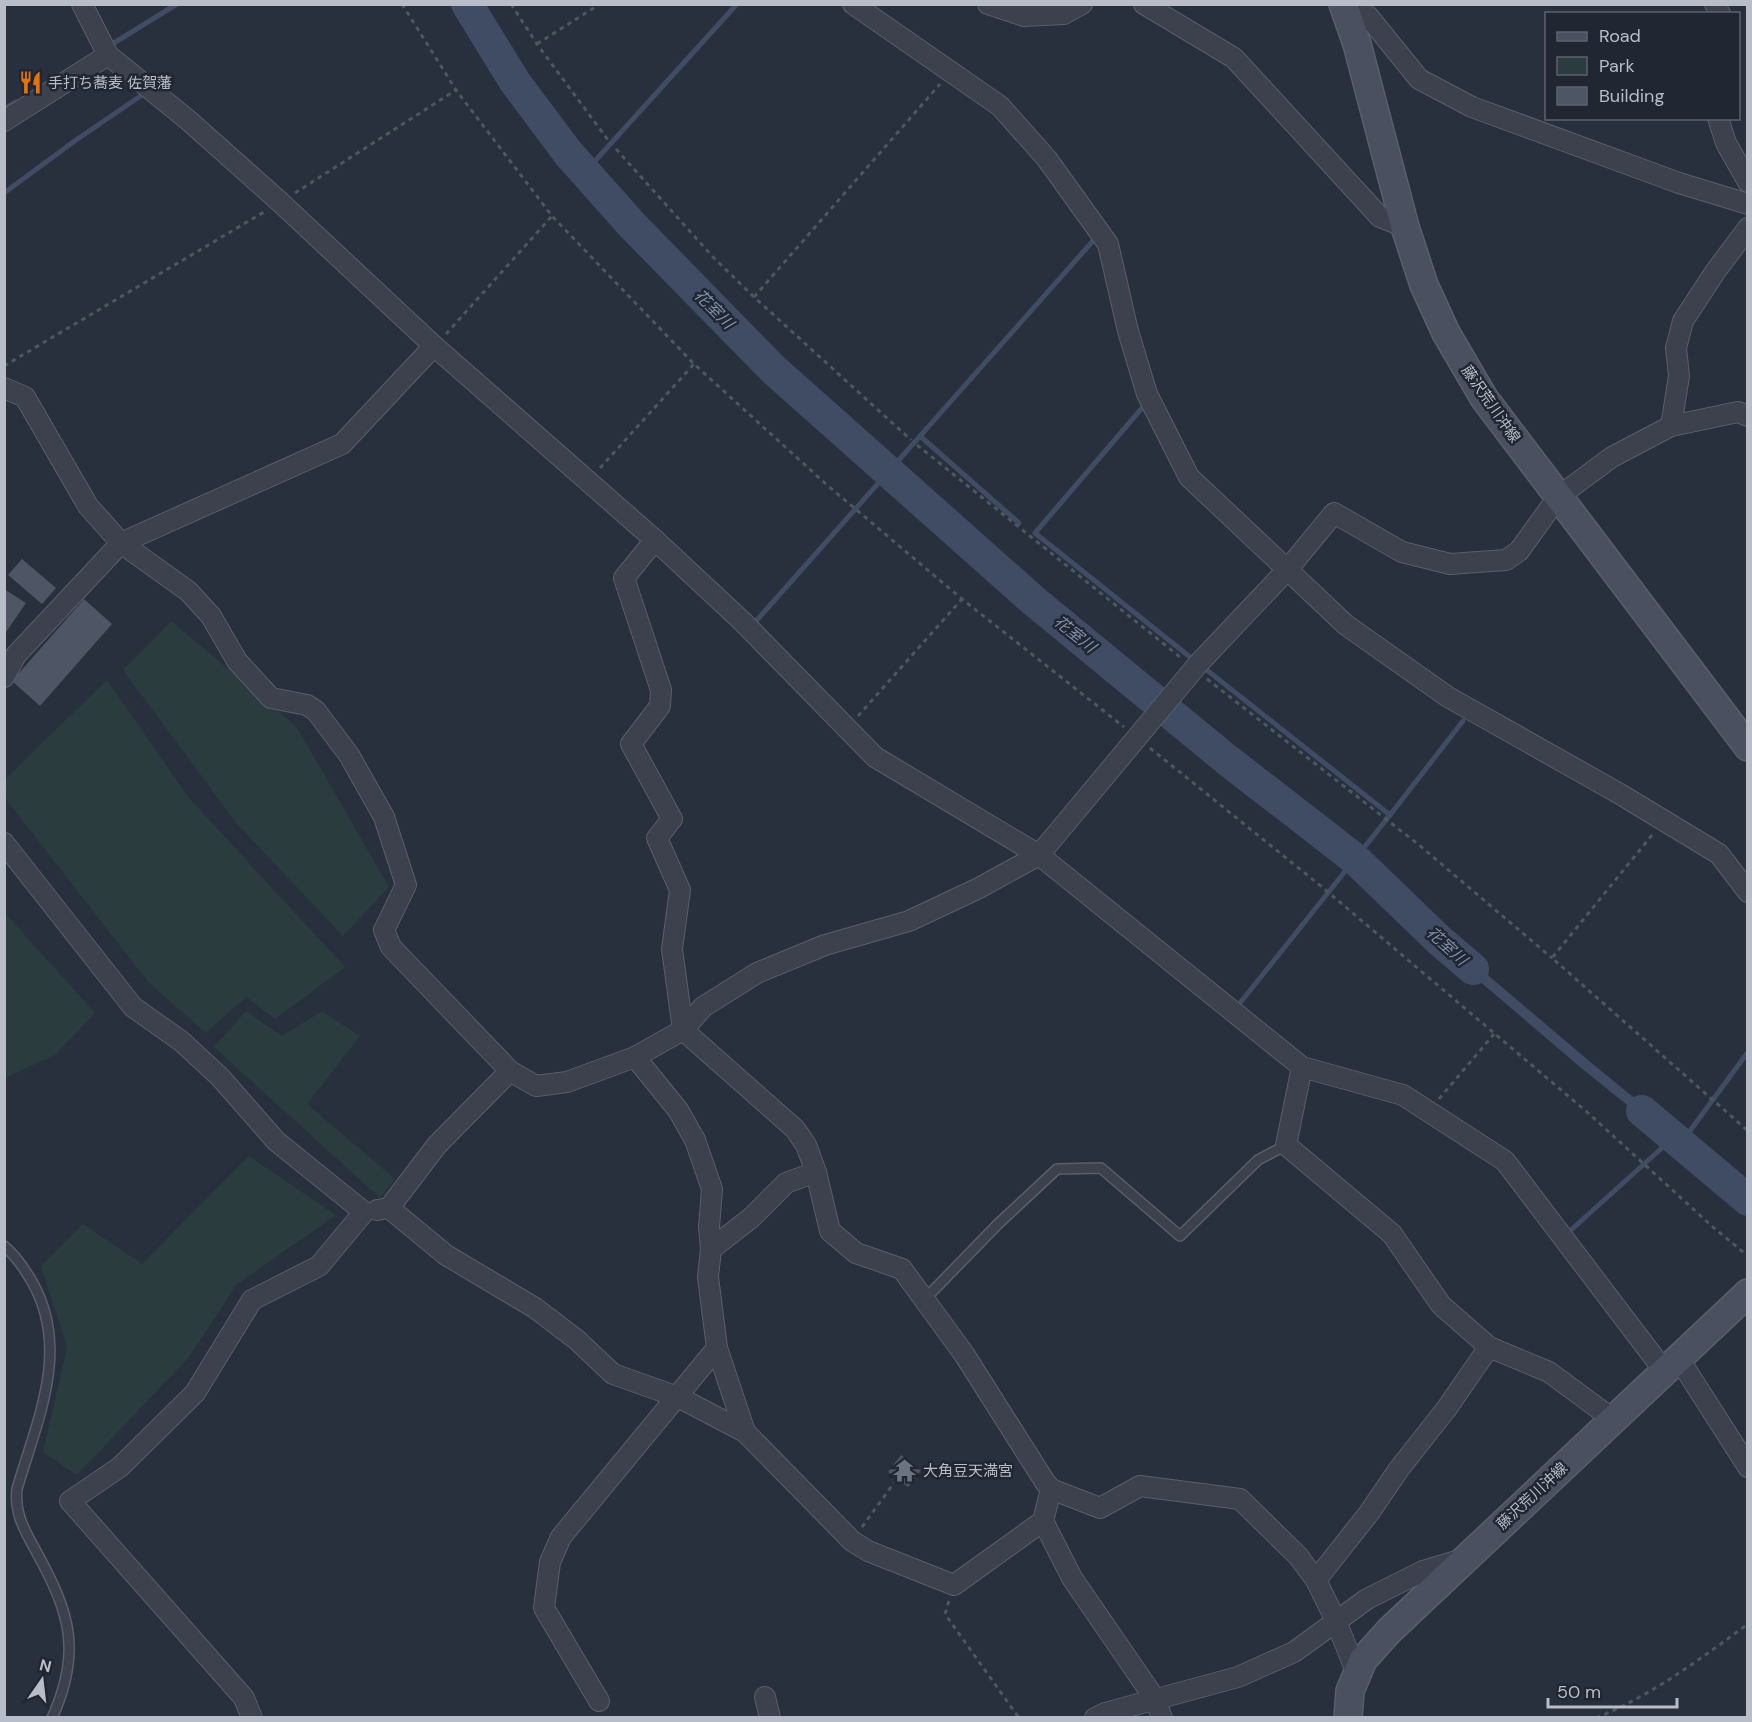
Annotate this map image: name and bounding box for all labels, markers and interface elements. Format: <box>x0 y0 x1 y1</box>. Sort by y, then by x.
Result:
legend <box>1545 12 1740 120</box>
text: Road <box>1599 24 1641 48</box>
text: Park <box>1599 54 1635 78</box>
restaurant icon: 手打ち蕎麦 佐賀藩 <box>17 70 43 96</box>
place label: 手打ち蕎麦 佐賀藩 <box>48 73 172 93</box>
text: Building <box>1599 84 1664 108</box>
water label: 花室川 <box>690 285 740 335</box>
street label: 藤沢荒川沖線 <box>1457 361 1525 447</box>
water label: 花室川 <box>1050 611 1102 659</box>
water label: 花室川 <box>1422 922 1473 971</box>
temple icon: 大角豆天満宮 <box>892 1458 918 1484</box>
street label: 藤沢荒川沖線 <box>1492 1458 1572 1534</box>
place label: 大角豆天満宮 <box>923 1461 1013 1481</box>
north arrow <box>12 1650 72 1710</box>
text: N <box>37 1654 54 1678</box>
scale bar <box>1548 1671 1677 1709</box>
text: 50 m <box>1557 1680 1601 1704</box>

